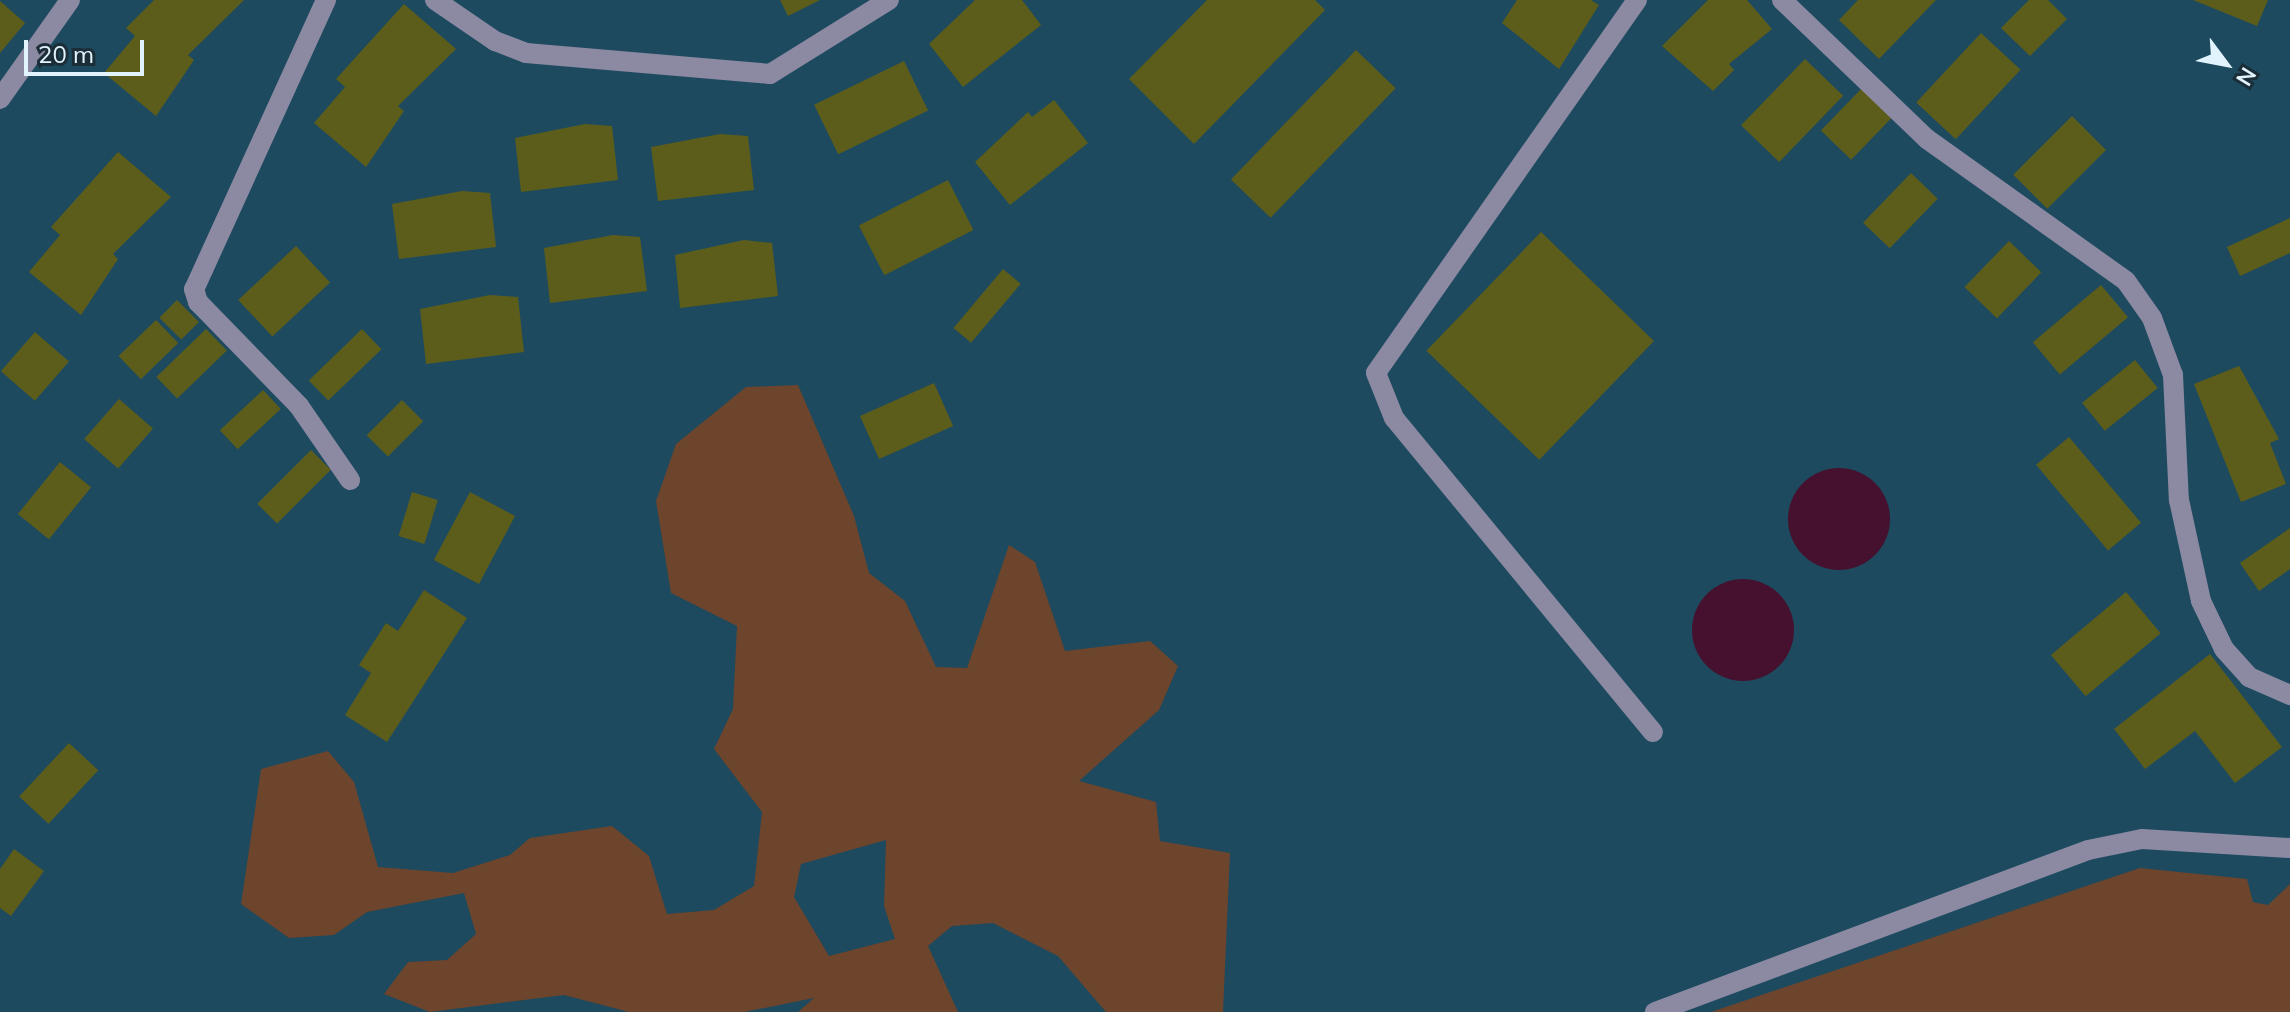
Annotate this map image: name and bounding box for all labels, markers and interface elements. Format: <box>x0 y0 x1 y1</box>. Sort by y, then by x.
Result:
scale bar <box>28 24 148 74</box>
north arrow <box>2186 24 2266 104</box>
text: 20 m <box>38 39 94 69</box>
text: N <box>2230 62 2263 91</box>

